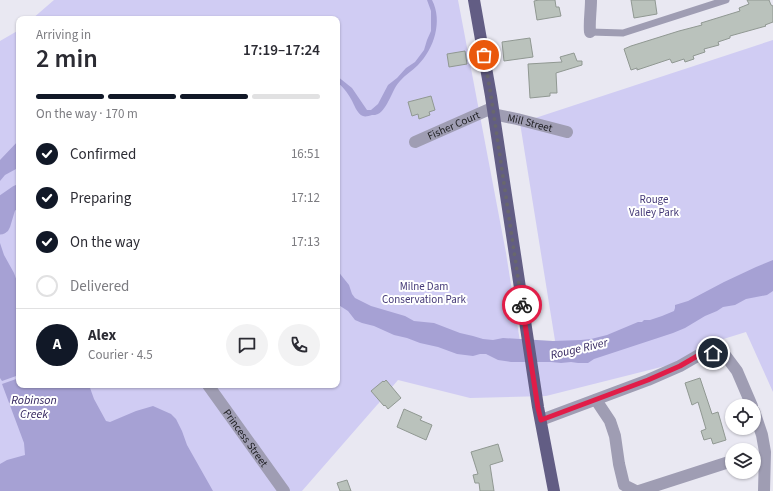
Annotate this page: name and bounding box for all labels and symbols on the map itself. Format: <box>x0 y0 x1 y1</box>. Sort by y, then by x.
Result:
pin <box>467 38 501 72</box>
street label: Fisher Court <box>425 107 482 143</box>
street label: Mill Street <box>506 110 555 136</box>
park label: Rouge Valley Park <box>629 192 680 220</box>
park label: Milne Dam Conservation Park <box>382 279 466 307</box>
courier <box>502 285 542 325</box>
water label: Rouge River <box>549 334 610 364</box>
pin <box>696 336 730 370</box>
water label: Robinson Creek <box>11 392 57 423</box>
street label: Princess Street <box>220 406 272 470</box>

